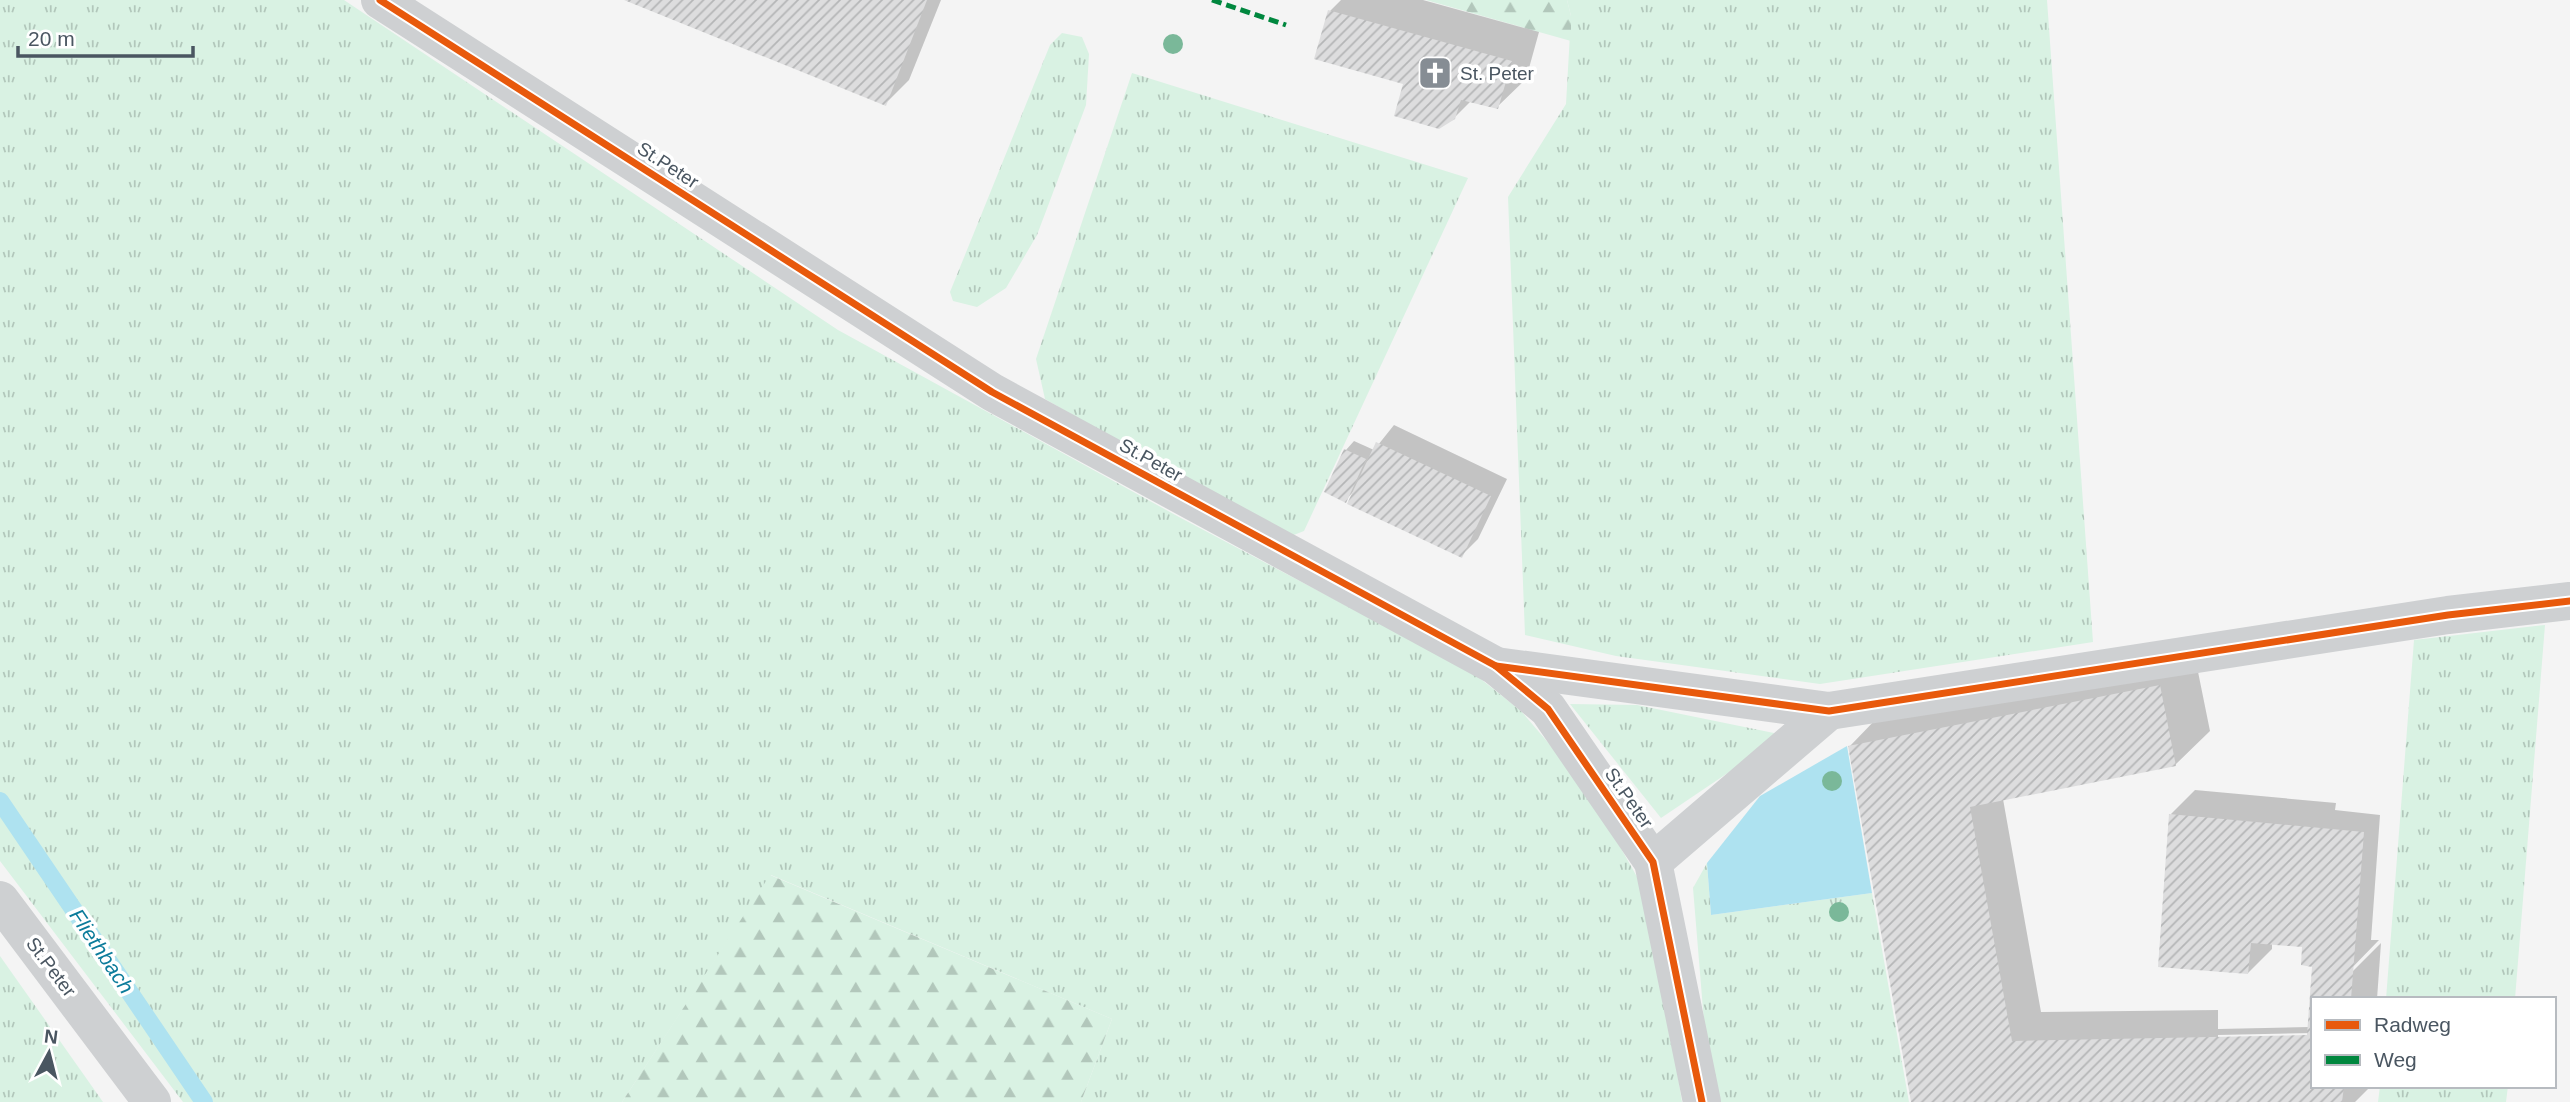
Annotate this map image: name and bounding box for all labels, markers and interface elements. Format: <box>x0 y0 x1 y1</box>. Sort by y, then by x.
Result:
scale bar <box>18 14 192 58</box>
text: 20 m <box>28 27 75 50</box>
church icon: St. Peter <box>1416 54 1454 92</box>
place label: St. Peter <box>1460 63 1535 84</box>
street label: St.Peter <box>633 137 703 193</box>
street label: St.Peter <box>1116 434 1187 486</box>
street label: St.Peter <box>1601 764 1658 833</box>
water label: Fliethbach <box>65 904 139 998</box>
street label: St.Peter <box>22 933 80 1001</box>
legend <box>2311 997 2556 1088</box>
text: Radweg <box>2374 1013 2451 1036</box>
north arrow <box>14 1018 84 1088</box>
text: N <box>43 1025 59 1048</box>
text: Weg <box>2374 1048 2417 1071</box>

